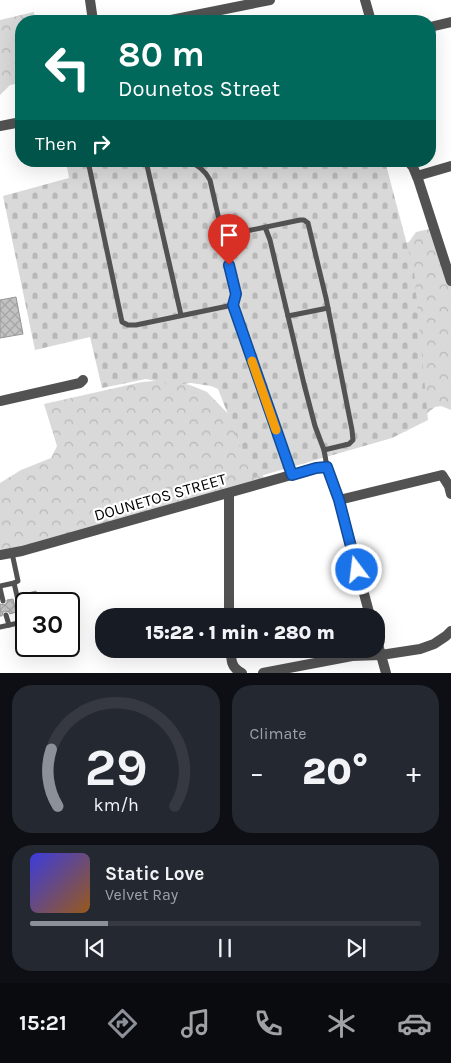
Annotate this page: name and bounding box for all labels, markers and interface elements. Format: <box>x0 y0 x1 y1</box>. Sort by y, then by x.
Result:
text: 80 m <box>118 34 205 75</box>
icon: left <box>35 35 100 100</box>
text: Dounetos Street <box>118 76 280 102</box>
icon: right <box>87 130 115 158</box>
text: Then <box>35 133 77 155</box>
pin <box>208 214 250 265</box>
icon: arrive <box>215 221 243 249</box>
street label: DOUNETOS STREET <box>92 469 228 525</box>
position arrow <box>330 543 382 595</box>
speed limit sign: 30 <box>15 592 80 657</box>
text: 15:22 · 1 min · 280 m <box>145 622 335 644</box>
text: Climate <box>250 724 307 743</box>
text: 29 <box>84 737 147 798</box>
text: 20° <box>302 749 368 794</box>
text: − <box>250 756 264 789</box>
text: + <box>406 756 421 789</box>
text: km/h <box>93 795 138 816</box>
text: Static Love <box>105 863 204 885</box>
text: Velvet Ray <box>105 885 178 904</box>
icon: previous <box>81 934 109 962</box>
icon: pause <box>211 934 239 962</box>
icon: next <box>342 934 370 962</box>
icon: directions <box>105 1006 140 1041</box>
icon: music <box>178 1006 213 1041</box>
icon: phone <box>251 1006 286 1041</box>
icon: climate <box>324 1006 359 1041</box>
icon: car <box>397 1006 432 1041</box>
text: 15:21 <box>19 1010 67 1036</box>

